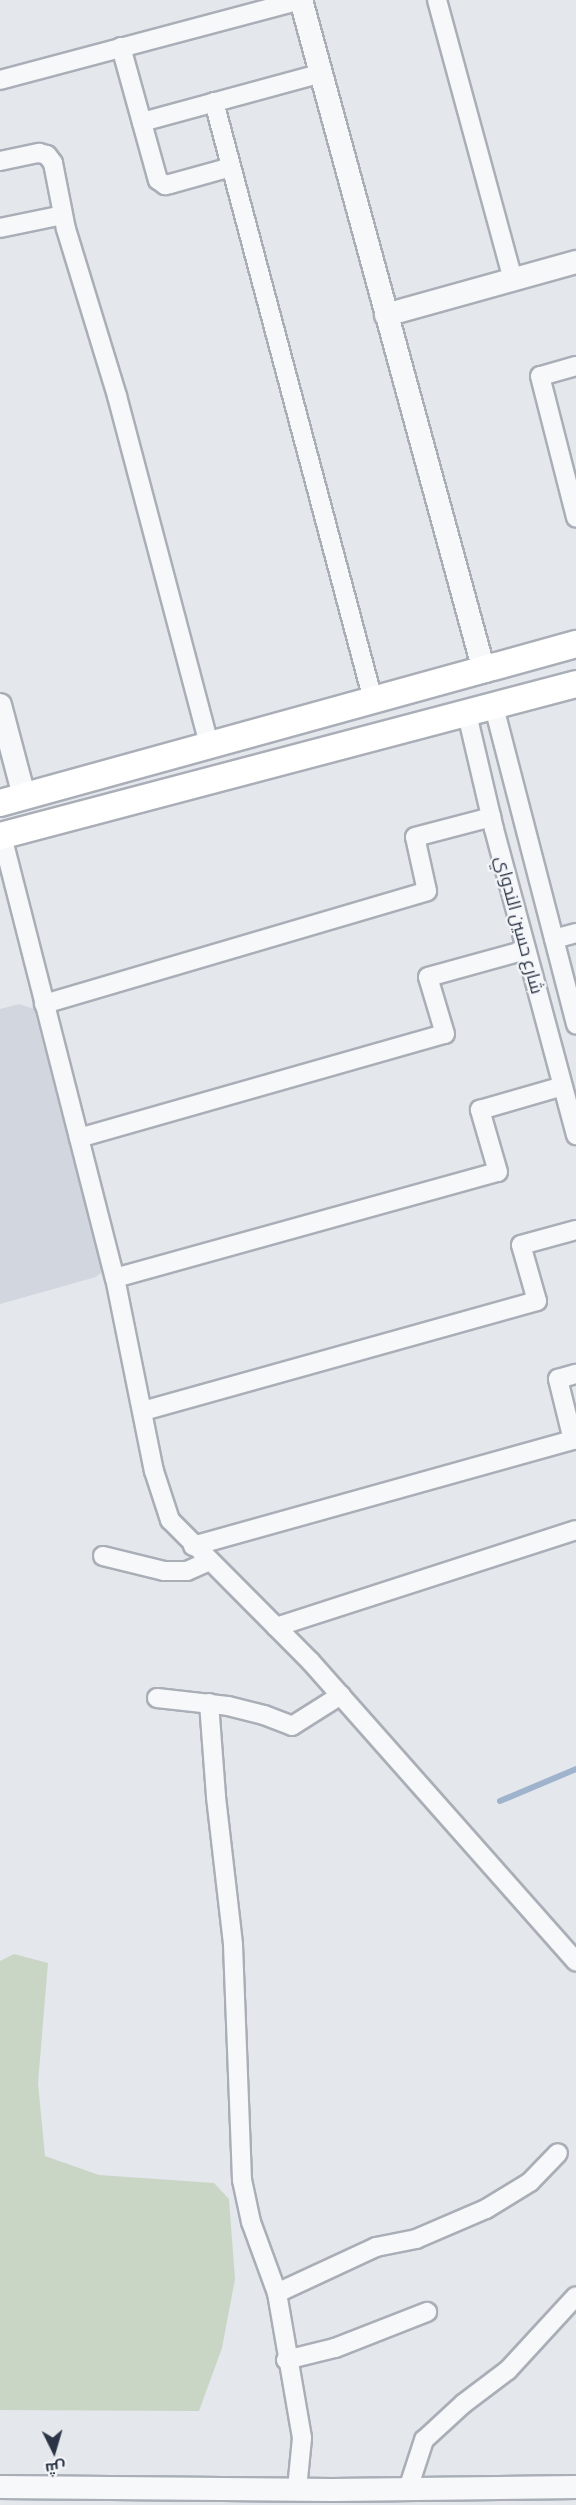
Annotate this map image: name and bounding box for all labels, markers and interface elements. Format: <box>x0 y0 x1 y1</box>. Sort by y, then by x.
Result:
street label: شارع حسين الندواي <box>490 854 548 996</box>
north arrow <box>24 2421 84 2481</box>
text: ش <box>44 2457 67 2481</box>

